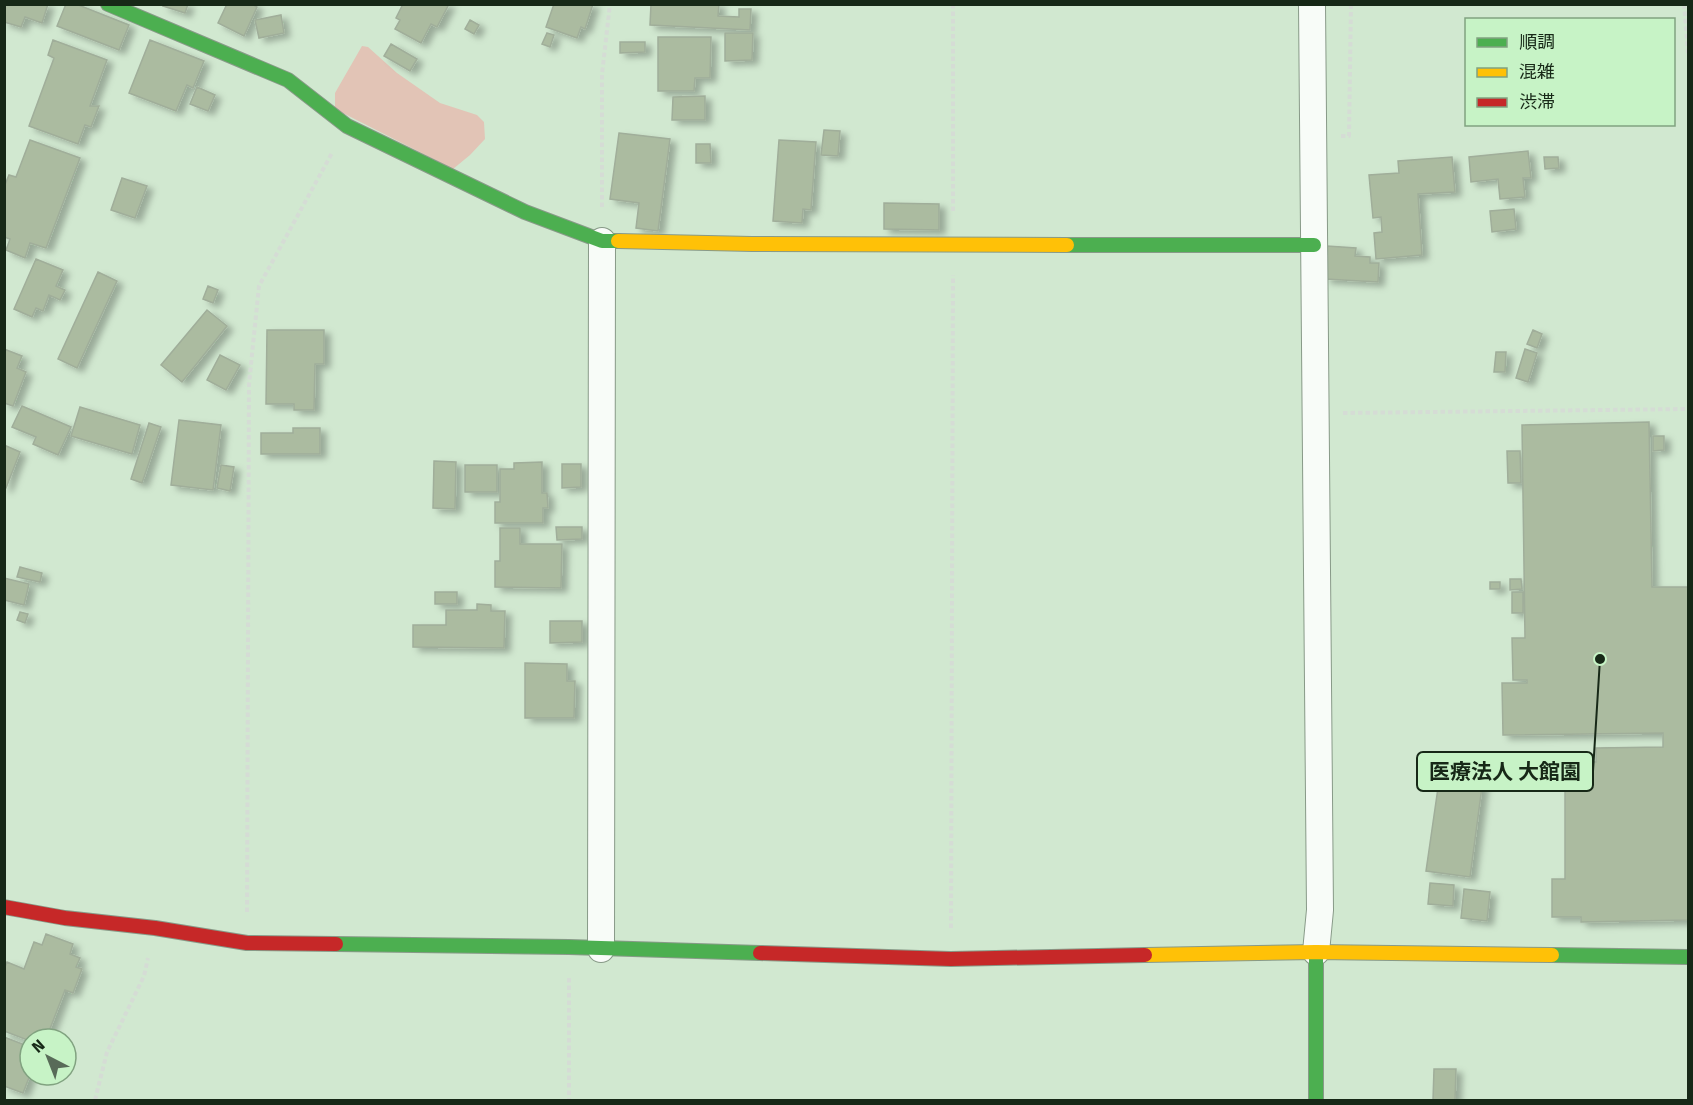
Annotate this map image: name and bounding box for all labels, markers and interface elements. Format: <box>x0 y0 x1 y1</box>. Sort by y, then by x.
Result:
legend <box>1465 18 1675 126</box>
text: 順調 <box>1519 31 1555 53</box>
text: 混雑 <box>1519 61 1555 83</box>
text: 渋滞 <box>1519 91 1555 113</box>
callout: 医療法人 大館園 <box>1417 752 1593 791</box>
text: 医療法人 大館園 <box>1429 759 1581 785</box>
north arrow <box>18 1027 78 1087</box>
text: N <box>28 1036 49 1057</box>

